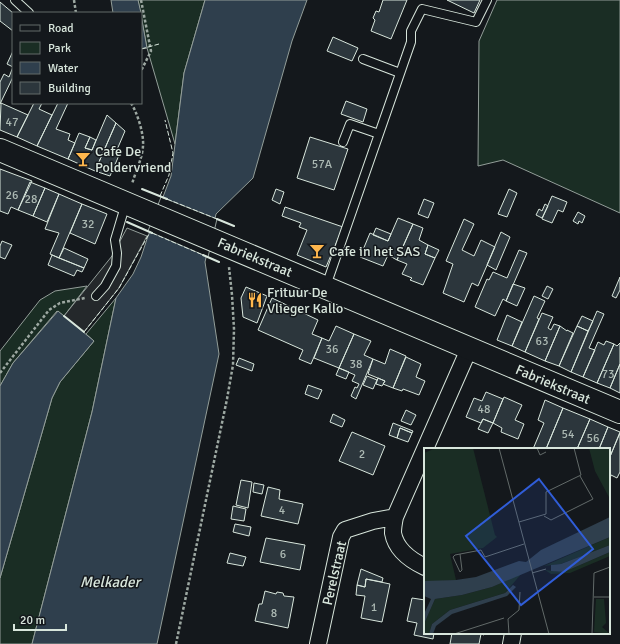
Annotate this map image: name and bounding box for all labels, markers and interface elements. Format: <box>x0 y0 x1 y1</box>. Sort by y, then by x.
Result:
legend <box>12 12 142 104</box>
text: Road <box>48 21 74 36</box>
text: Park <box>48 41 71 56</box>
text: Water <box>48 61 79 76</box>
text: Building <box>48 81 91 96</box>
house number: 47 <box>6 115 18 130</box>
place label: Cafe De Poldervriend <box>95 143 171 176</box>
bar icon: Cafe De Poldervriend <box>74 150 92 168</box>
house number: 57A <box>312 157 333 172</box>
house number: 26 <box>6 188 18 203</box>
house number: 28 <box>25 192 37 207</box>
house number: 32 <box>82 217 94 232</box>
street label: Fabriekstraat <box>215 234 295 281</box>
bar icon: Cafe in het SAS <box>308 242 326 260</box>
place label: Cafe in het SAS <box>329 243 421 260</box>
place label: Frituur De Vlieger Kallo <box>267 284 343 317</box>
restaurant icon: Frituur De Vlieger Kallo <box>246 291 264 309</box>
house number: 63 <box>536 334 548 349</box>
house number: 36 <box>326 342 338 357</box>
house number: 38 <box>350 357 362 372</box>
street label: Fabriekstraat <box>513 361 593 408</box>
house number: 73 <box>602 367 614 382</box>
house number: 48 <box>478 402 490 417</box>
house number: 54 <box>562 427 575 442</box>
house number: 56 <box>587 431 599 446</box>
house number: 2 <box>359 447 365 462</box>
inset map <box>424 448 610 634</box>
house number: 4 <box>279 503 286 518</box>
street label: Perelstraat <box>319 539 350 607</box>
house number: 6 <box>280 547 286 562</box>
water label: Melkader <box>80 573 143 591</box>
house number: 1 <box>371 600 377 615</box>
scale bar <box>14 606 66 632</box>
house number: 8 <box>271 606 277 621</box>
text: 20 m <box>20 613 45 628</box>

